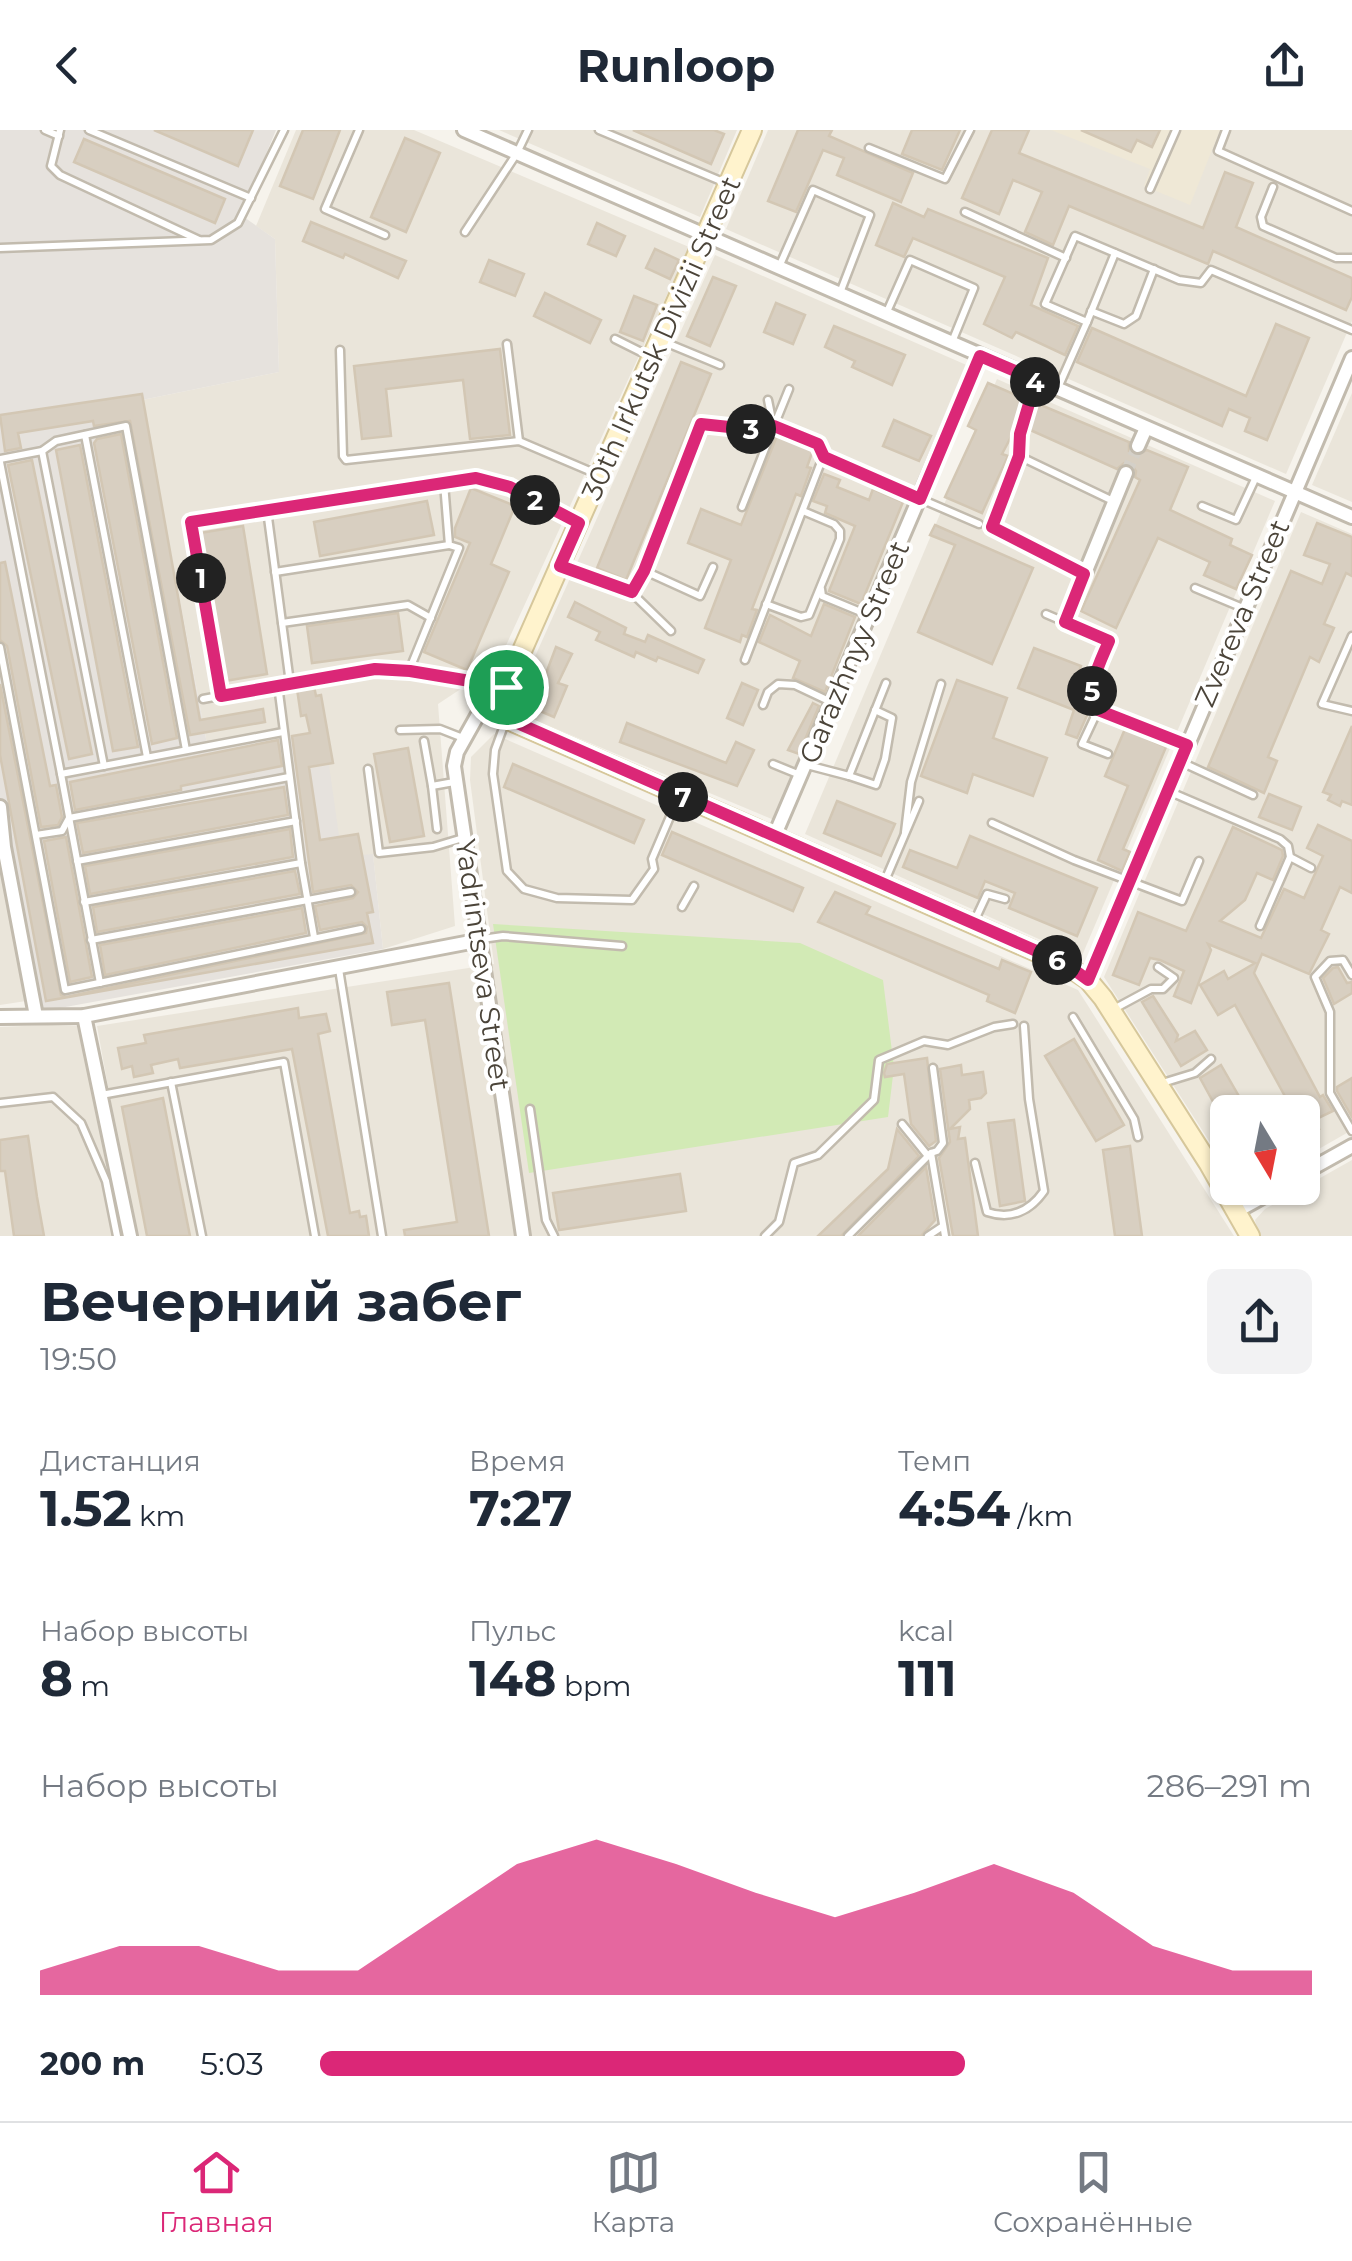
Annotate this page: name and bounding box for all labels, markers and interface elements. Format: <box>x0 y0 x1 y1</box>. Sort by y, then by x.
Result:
icon: back <box>40 38 95 93</box>
text: Runloop <box>577 38 775 93</box>
icon: share <box>1257 38 1312 93</box>
street label: 30th Irkutsk Divizii Street <box>574 171 748 505</box>
pin: 4 <box>1010 357 1060 407</box>
text: 4 <box>1025 365 1045 399</box>
pin: 3 <box>726 404 776 454</box>
text: 3 <box>743 412 759 446</box>
pin: 2 <box>510 475 560 525</box>
text: 2 <box>527 483 543 517</box>
street label: Zvereva Street <box>1187 514 1297 712</box>
street label: Garazhnyy Street <box>792 536 916 768</box>
pin: 1 <box>176 553 226 603</box>
text: 1 <box>196 561 206 595</box>
pin <box>464 645 549 730</box>
icon: arrive <box>479 660 534 715</box>
pin: 5 <box>1067 666 1117 716</box>
text: 5 <box>1084 674 1100 708</box>
pin: 7 <box>658 772 708 822</box>
text: 7 <box>674 780 692 814</box>
street label: Yadrintseva Street <box>449 837 517 1093</box>
pin: 6 <box>1032 935 1082 985</box>
text: 6 <box>1048 943 1066 977</box>
north arrow <box>1210 1095 1320 1205</box>
map controls <box>1210 1095 1320 1205</box>
text: Вечерний забег <box>40 1268 521 1335</box>
button: share <box>1207 1269 1312 1374</box>
text: 19:50 <box>40 1339 117 1378</box>
text: Дистанция <box>40 1444 201 1478</box>
text: Время <box>469 1444 566 1478</box>
text: Темп <box>898 1444 971 1478</box>
text: 1.52 <box>40 1478 132 1539</box>
text: 7:27 <box>469 1478 573 1539</box>
text: 4:54 <box>898 1478 1010 1539</box>
text: km <box>132 1499 185 1533</box>
text: /km <box>1010 1499 1073 1533</box>
text: Набор высоты <box>40 1614 249 1648</box>
text: Пульс <box>469 1614 556 1648</box>
text: kcal <box>898 1614 954 1648</box>
text: 8 <box>40 1648 73 1709</box>
text: 148 <box>469 1648 557 1709</box>
text: 111 <box>898 1648 957 1709</box>
text: m <box>73 1669 110 1703</box>
text: bpm <box>557 1669 632 1703</box>
text: Набор высоты <box>40 1766 279 1805</box>
text: 286–291 m <box>1147 1766 1312 1805</box>
text: 200 m <box>40 2044 145 2083</box>
text: 5:03 <box>200 2044 264 2083</box>
tab: Главная <box>159 2145 274 2239</box>
tab: Карта <box>591 2145 675 2239</box>
tab: Сохранённые <box>993 2145 1193 2239</box>

